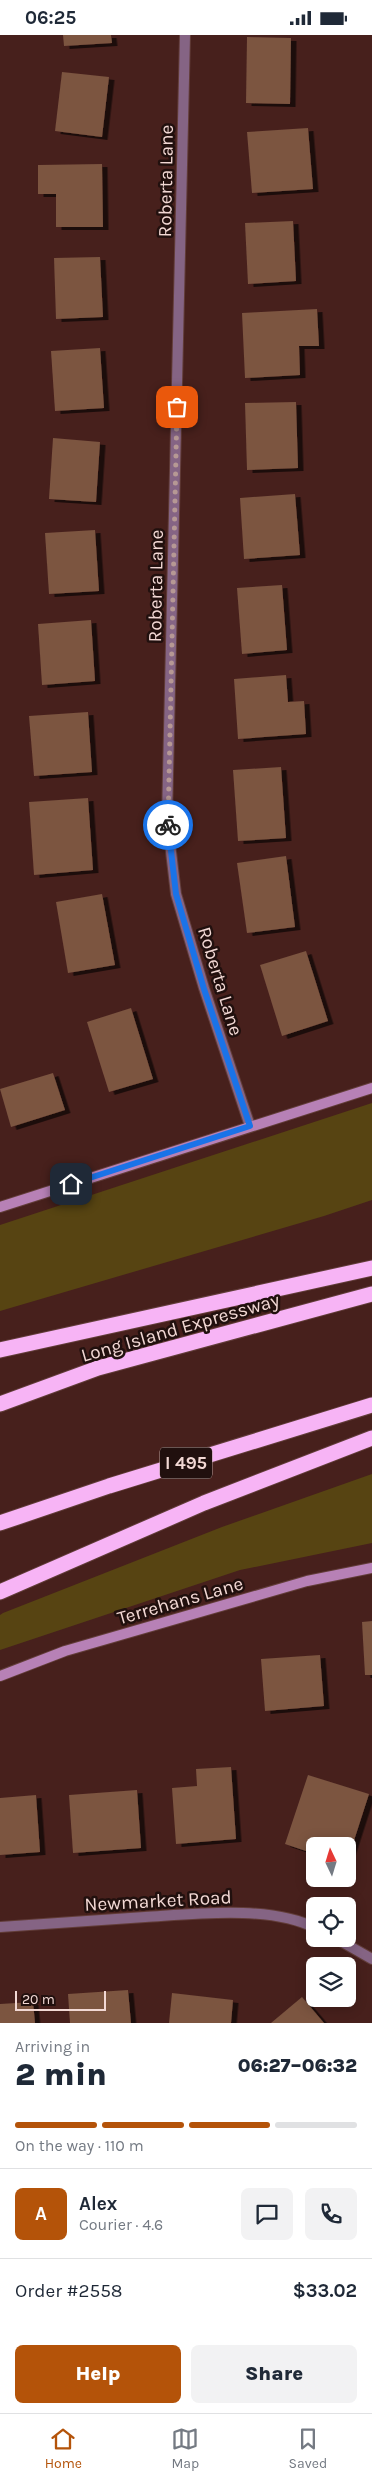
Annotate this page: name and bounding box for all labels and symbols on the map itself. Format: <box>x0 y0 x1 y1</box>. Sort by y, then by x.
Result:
street label: Roberta Lane <box>154 125 178 237</box>
pin <box>156 386 198 428</box>
street label: Roberta Lane <box>144 530 168 642</box>
courier <box>143 800 193 850</box>
street label: Roberta Lane <box>193 924 247 1038</box>
pin <box>50 1163 92 1205</box>
street label: Long Island Expressway <box>78 1289 282 1367</box>
road number: I 495 <box>160 1447 212 1479</box>
street label: Terrehans Lane <box>115 1572 246 1629</box>
north arrow <box>306 1837 356 1887</box>
street label: Newmarket Road <box>84 1886 232 1916</box>
scale bar <box>15 1988 106 2011</box>

